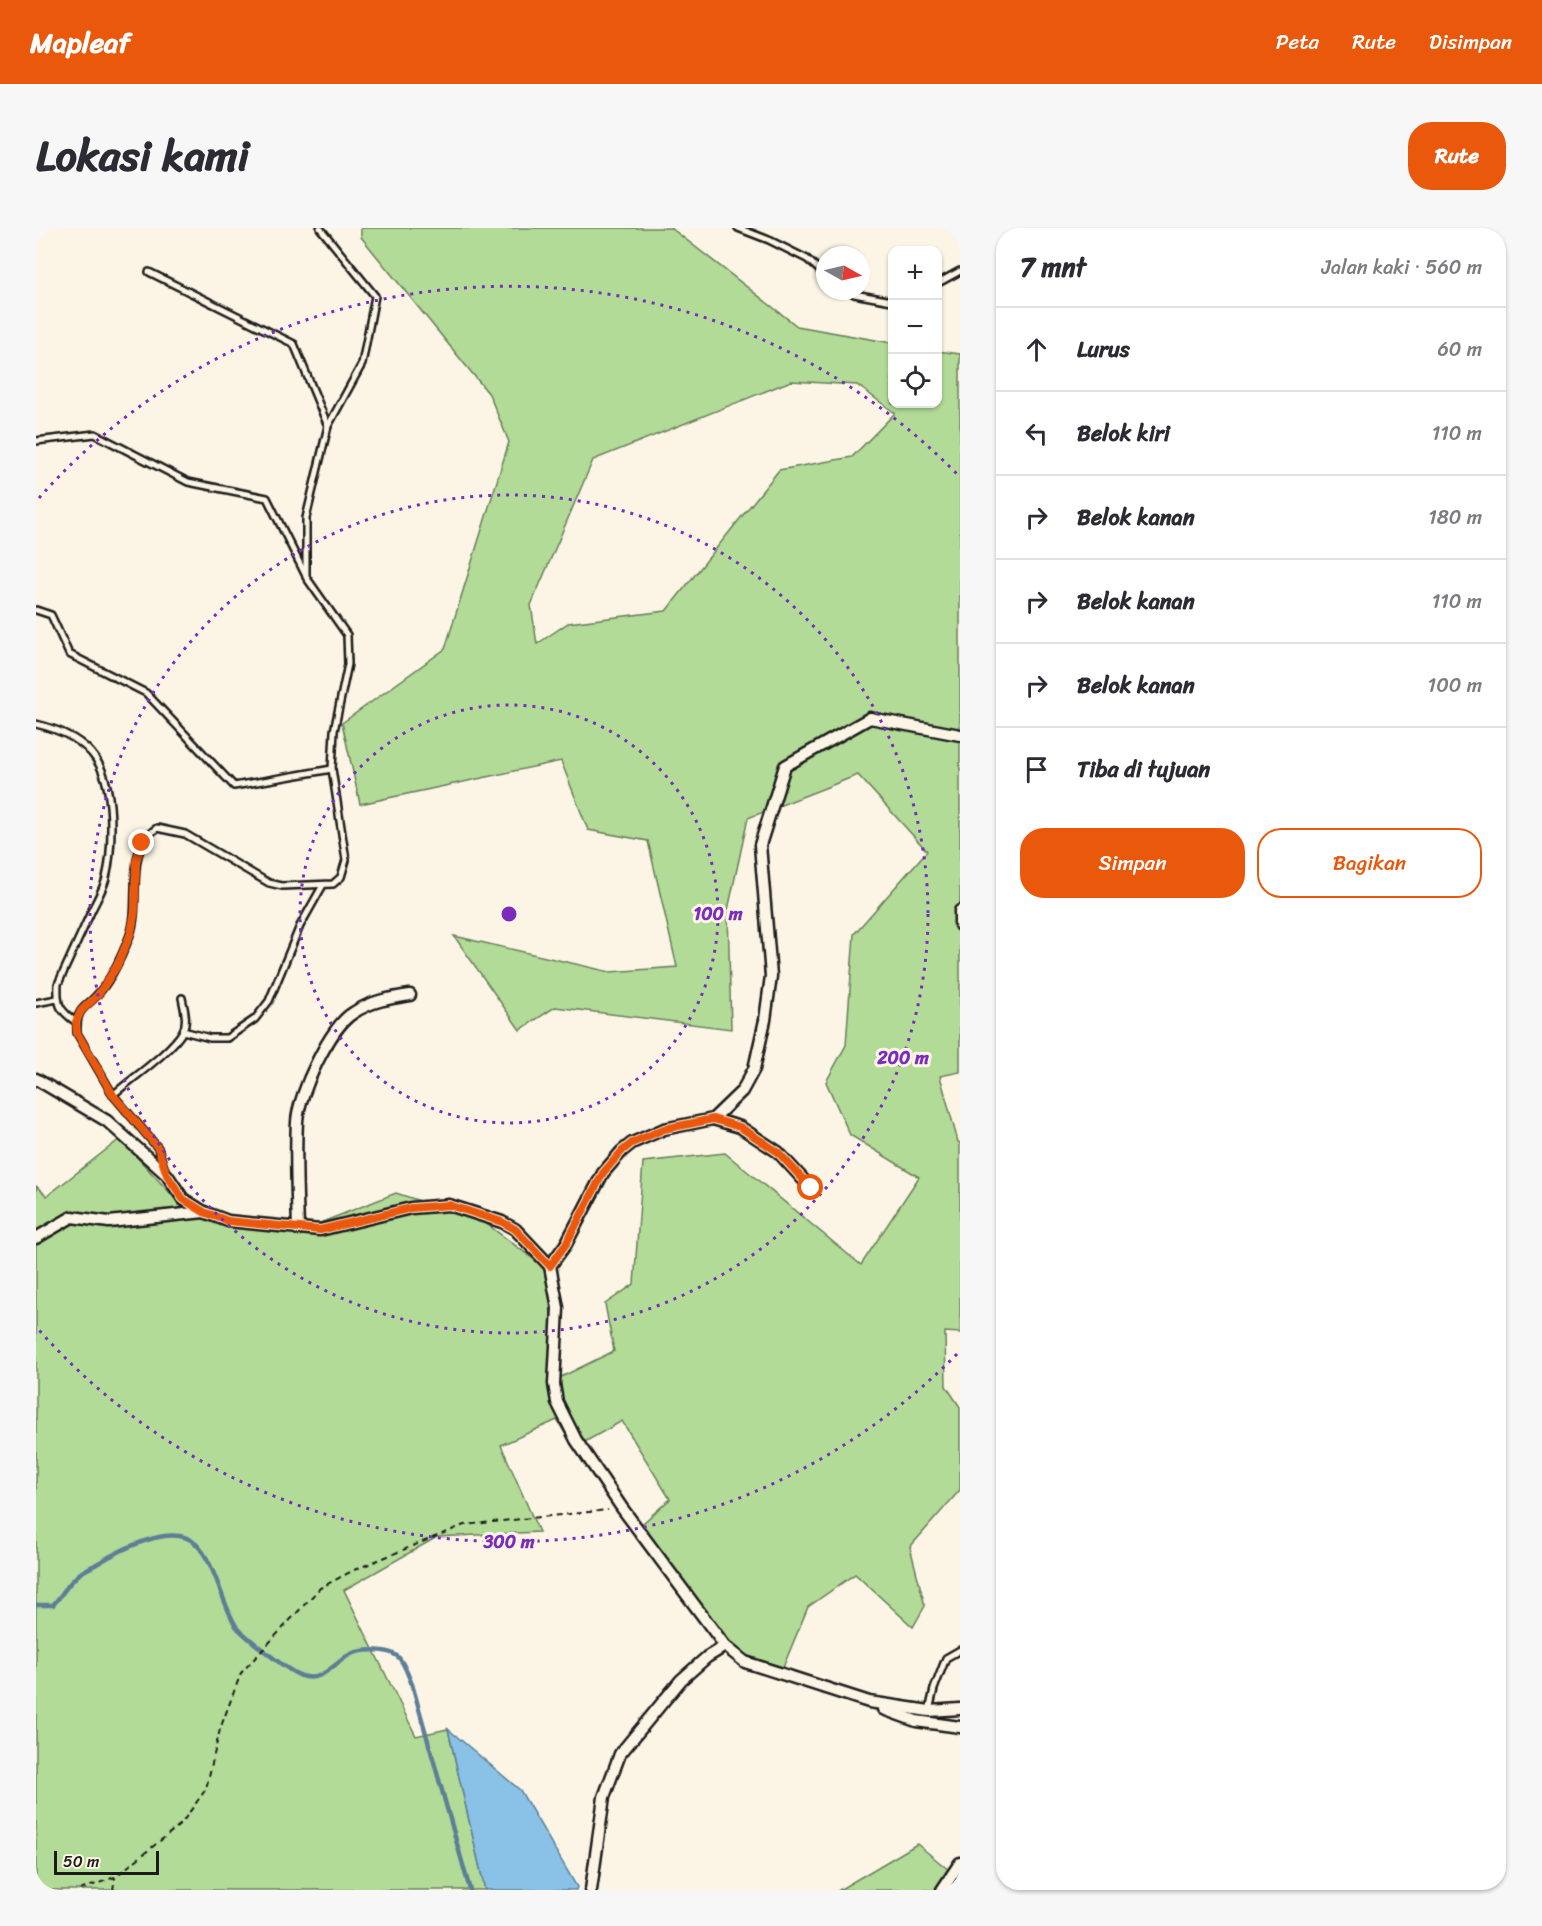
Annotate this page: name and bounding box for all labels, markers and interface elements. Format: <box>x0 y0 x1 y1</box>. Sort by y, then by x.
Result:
text: Mapleaf <box>30 18 130 67</box>
text: Peta <box>1276 23 1319 61</box>
text: Rute <box>1352 23 1396 61</box>
text: Disimpan <box>1429 23 1512 61</box>
text: Lokasi kami <box>36 119 249 193</box>
button: Rute <box>1408 122 1506 190</box>
text: 7 mnt <box>1020 244 1086 290</box>
north arrow <box>816 246 870 300</box>
map controls <box>888 246 942 408</box>
button: + <box>888 246 942 300</box>
text: Jalan kaki · 560 m <box>1322 250 1482 285</box>
button: − <box>888 300 942 354</box>
text: Lurus <box>1077 330 1130 369</box>
text: 60 m <box>1437 332 1482 367</box>
icon: ahead <box>1020 333 1053 366</box>
button: locate <box>888 354 942 408</box>
text: Belok kiri <box>1077 414 1170 453</box>
text: 110 m <box>1432 416 1482 451</box>
icon: left <box>1020 417 1053 450</box>
text: Belok kanan <box>1077 498 1195 537</box>
text: 180 m <box>1428 500 1482 535</box>
icon: right <box>1020 501 1053 534</box>
text: Belok kanan <box>1077 582 1195 621</box>
text: 110 m <box>1432 584 1482 619</box>
icon: right <box>1020 585 1053 618</box>
text: Belok kanan <box>1077 666 1195 705</box>
text: 100 m <box>1428 668 1482 703</box>
icon: right <box>1020 669 1053 702</box>
text: Tiba di tujuan <box>1077 750 1210 789</box>
icon: arrive <box>1020 753 1053 786</box>
button: Simpan <box>1020 828 1245 898</box>
button: Bagikan <box>1257 828 1482 898</box>
route end <box>128 829 154 855</box>
text: 100 m <box>694 898 743 930</box>
centre of rings <box>499 904 519 924</box>
text: 200 m <box>876 1042 929 1074</box>
route start <box>797 1174 823 1200</box>
text: 300 m <box>482 1526 535 1558</box>
text: 50 m <box>63 1847 99 1876</box>
scale bar <box>54 1848 159 1876</box>

